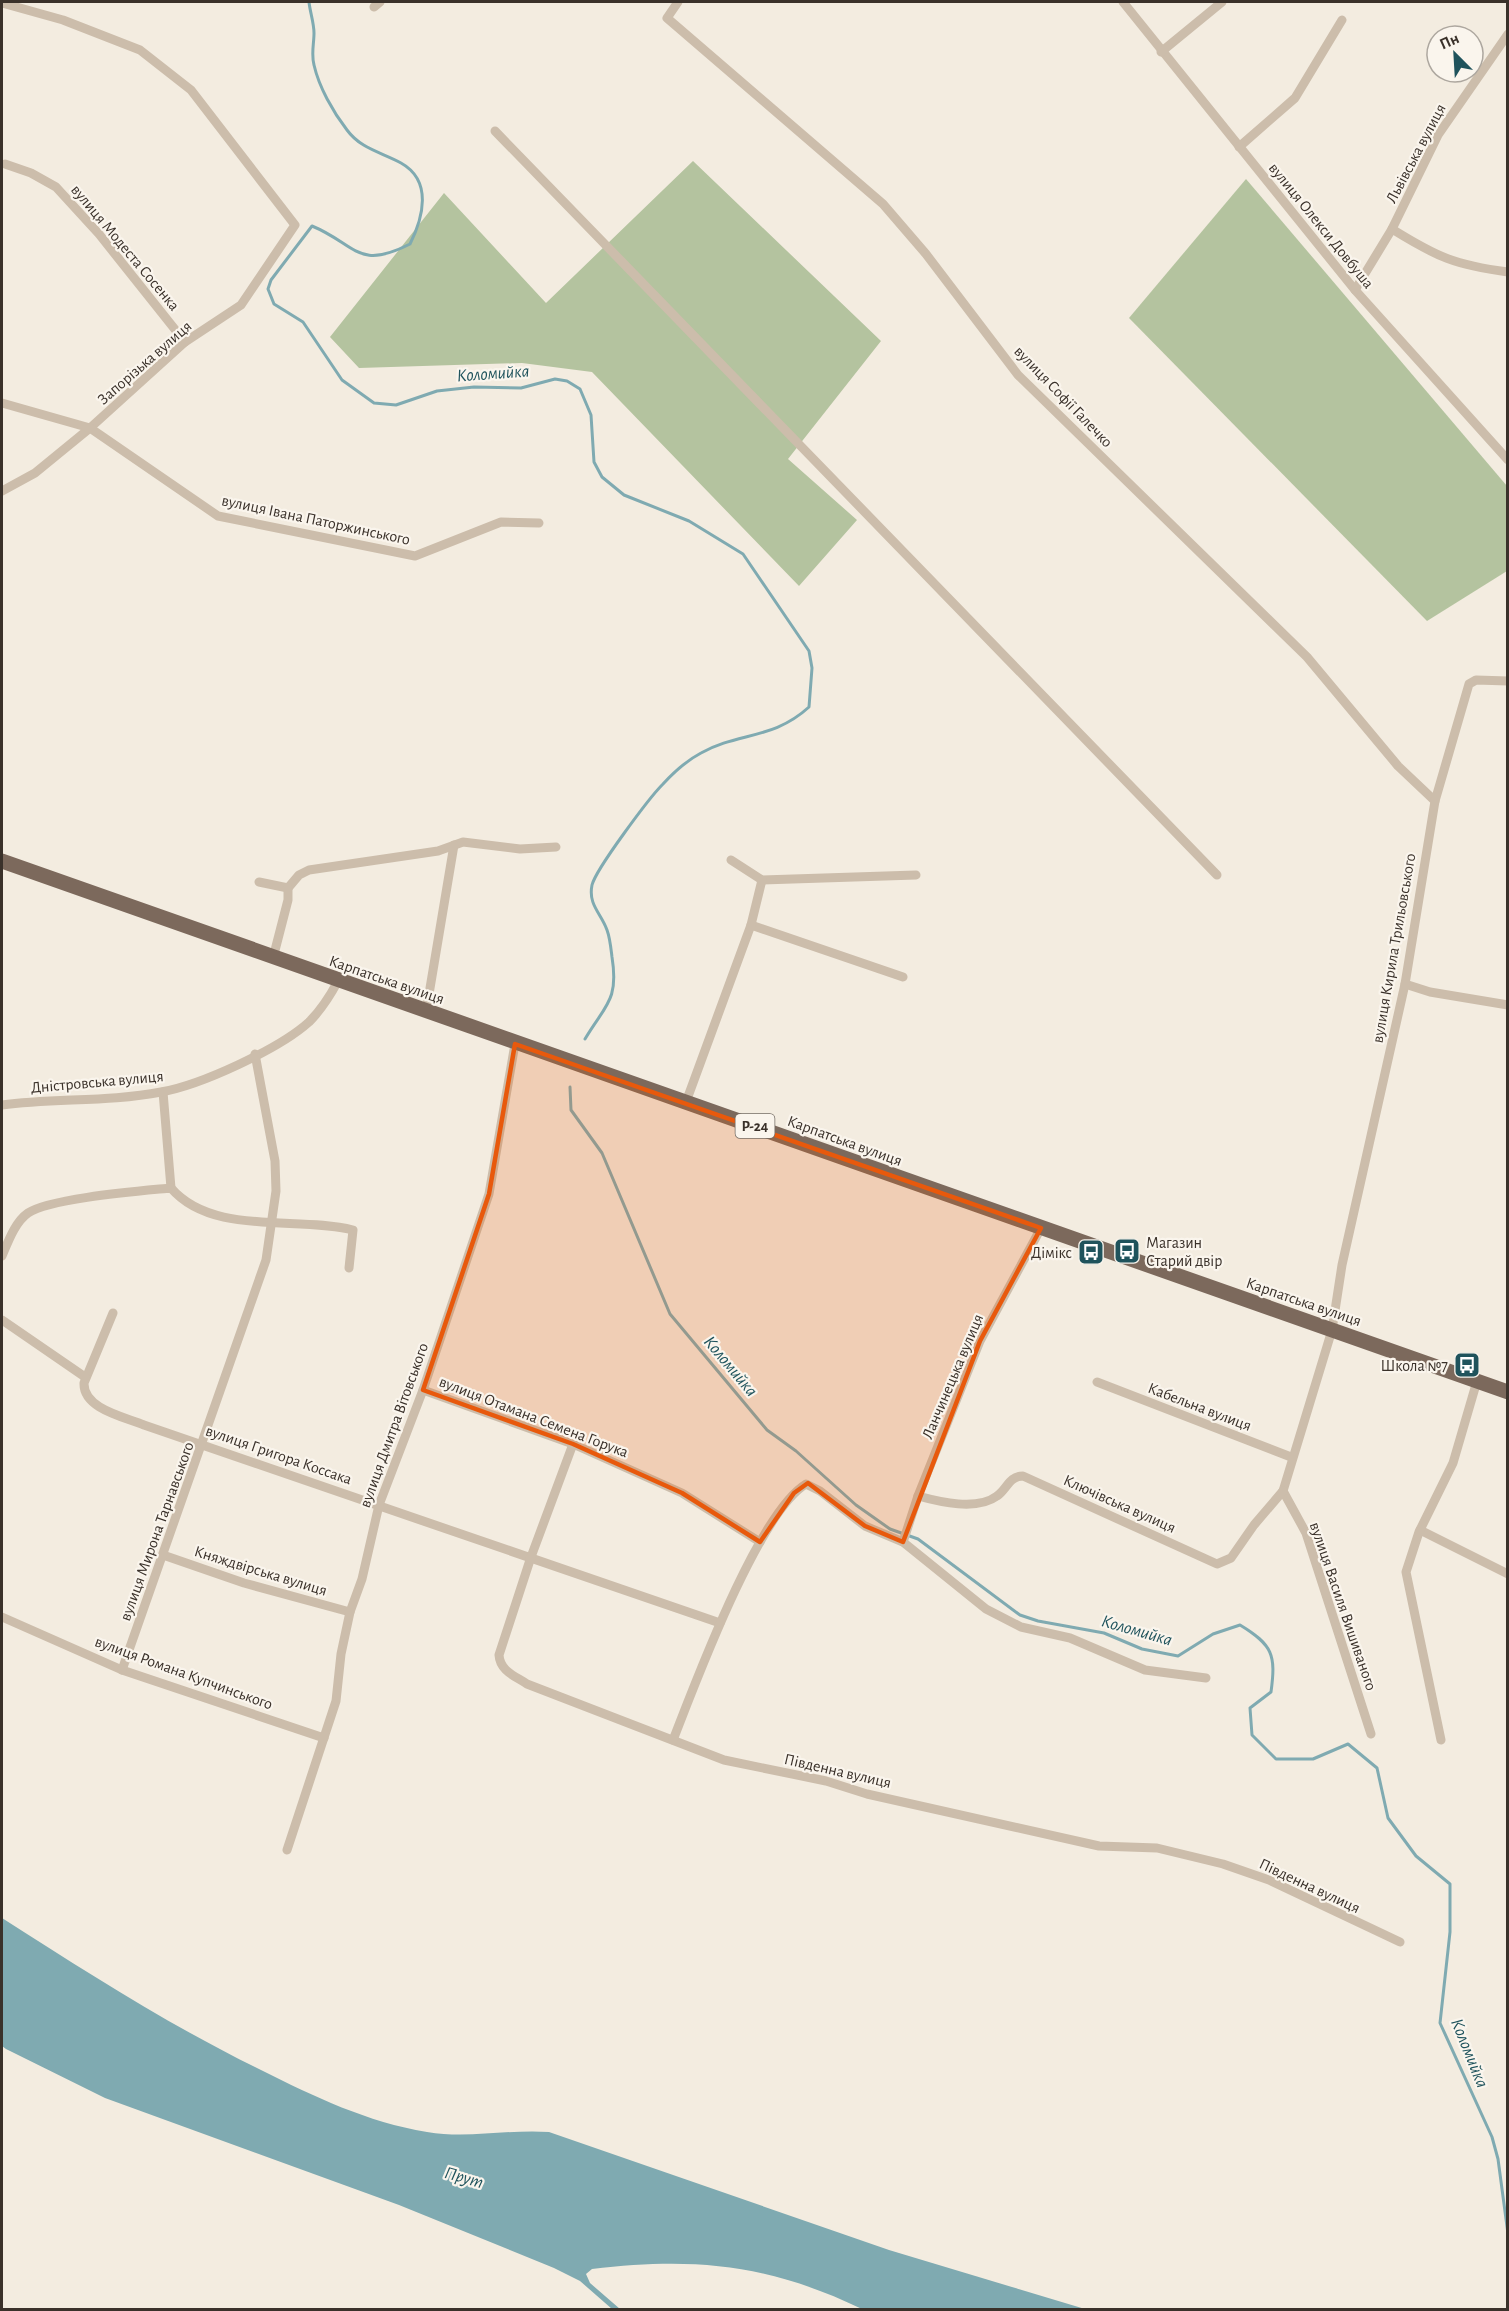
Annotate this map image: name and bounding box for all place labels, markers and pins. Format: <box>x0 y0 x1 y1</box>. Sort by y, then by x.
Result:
place label: Магазин Старий двір <box>1146 1235 1222 1269</box>
bus stop icon: Магазин Старий двір <box>1112 1236 1142 1266</box>
bus stop icon: Дімікс <box>1076 1237 1106 1267</box>
place label: Дімікс <box>1031 1245 1072 1261</box>
bus stop icon: Школа №7 <box>1452 1350 1482 1380</box>
place label: Школа №7 <box>1381 1358 1448 1374</box>

